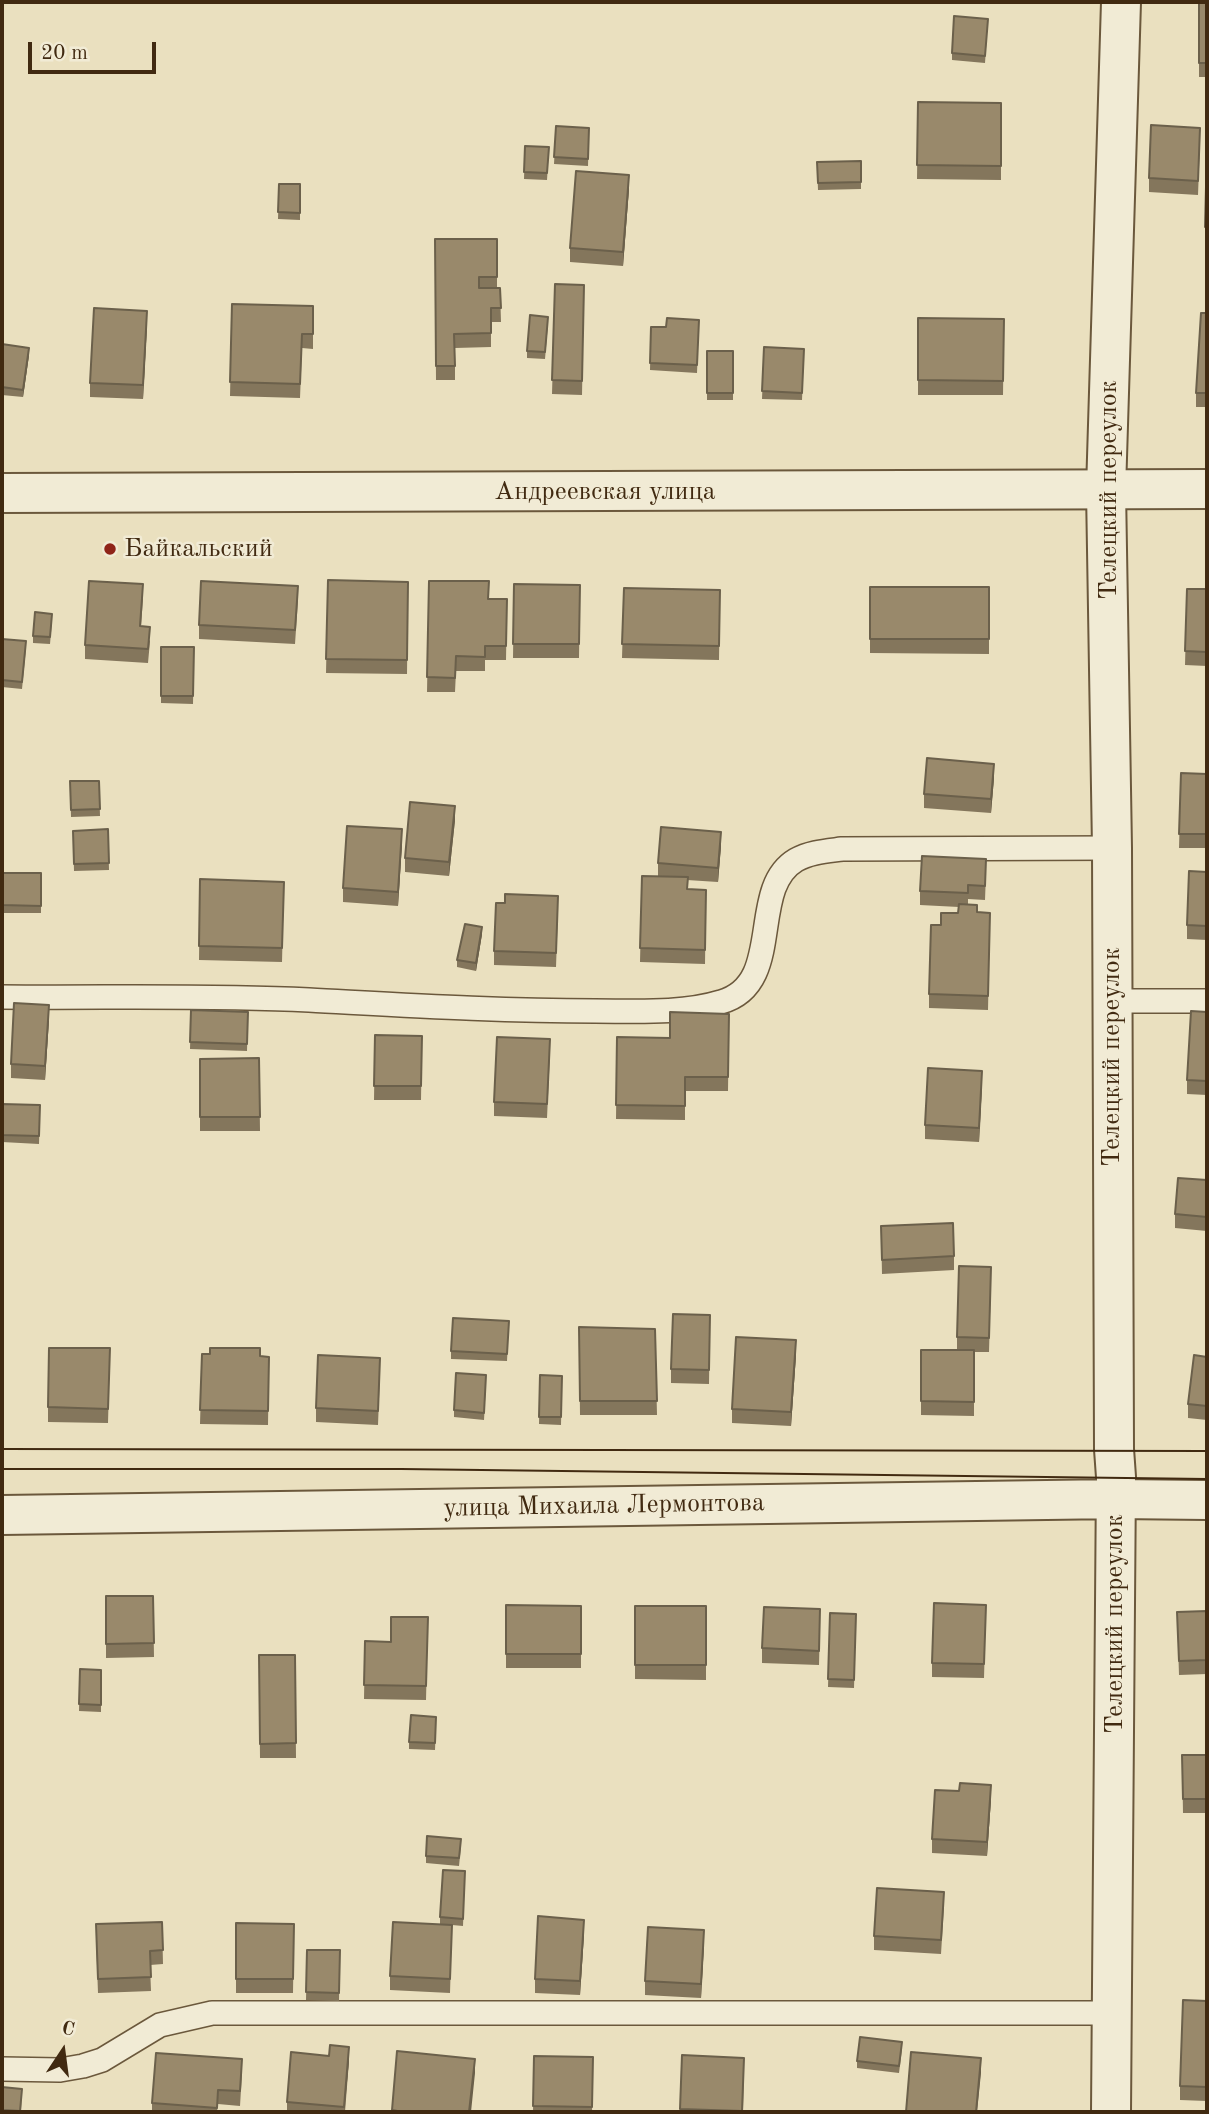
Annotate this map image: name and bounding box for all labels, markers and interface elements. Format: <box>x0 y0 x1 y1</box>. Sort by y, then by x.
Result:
scale bar <box>32 28 159 72</box>
text: 20 m <box>41 43 88 64</box>
street label: Телецкий переулок <box>1093 380 1125 600</box>
street label: Андреевская улица <box>494 476 716 508</box>
place label: Байкальский <box>124 533 273 565</box>
marker: Байкальский <box>102 541 118 557</box>
street label: Телецкий переулок <box>1096 947 1128 1167</box>
street label: улица Михаила Лермонтова <box>443 1488 765 1524</box>
street label: Телецкий переулок <box>1099 1514 1131 1734</box>
north arrow <box>28 2016 98 2086</box>
text: С <box>60 2019 76 2041</box>

